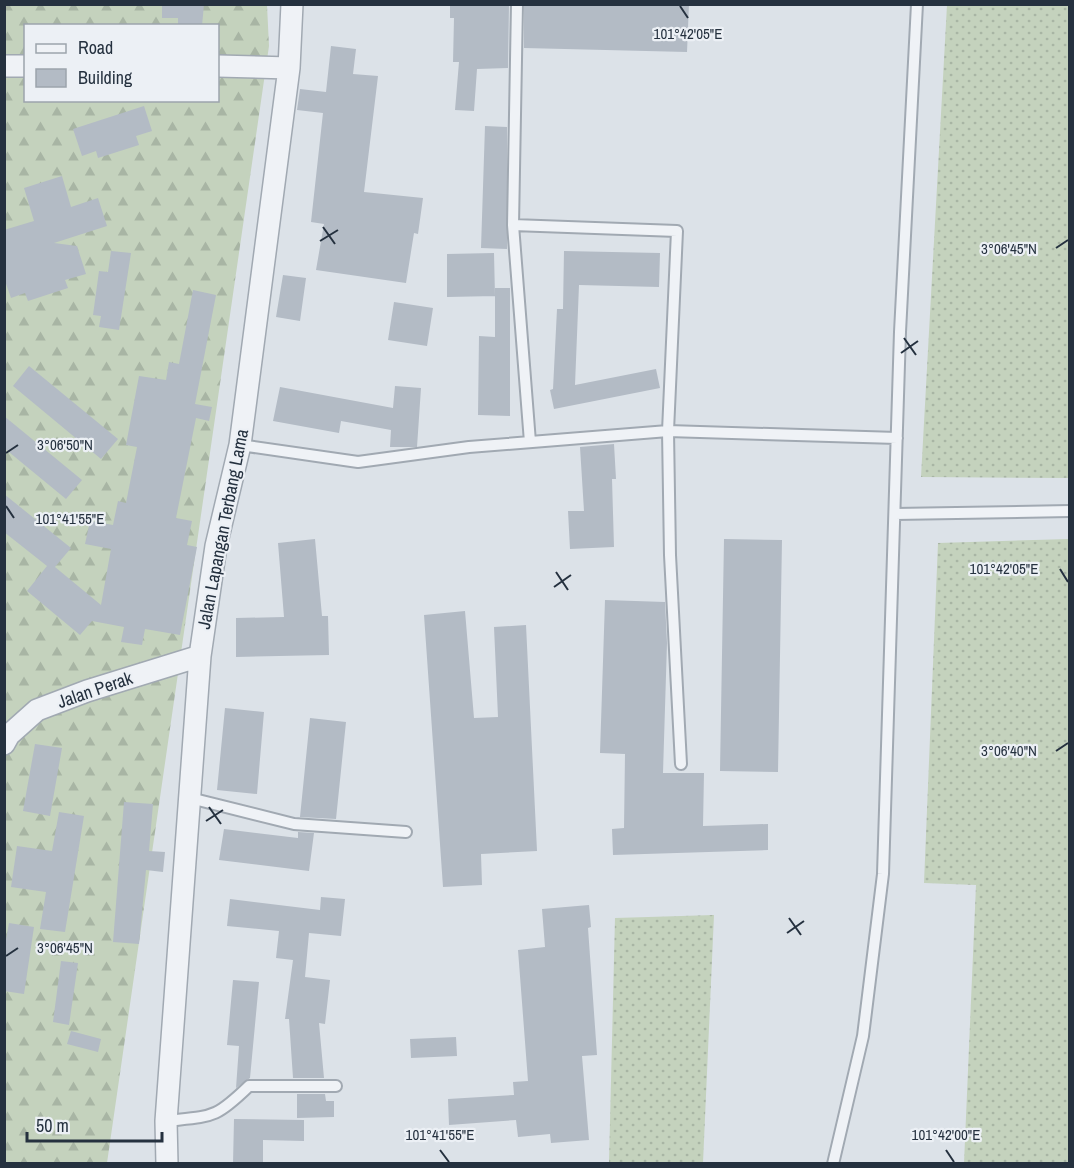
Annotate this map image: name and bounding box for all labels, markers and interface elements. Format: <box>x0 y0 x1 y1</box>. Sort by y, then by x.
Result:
text: 101°42'05"E <box>654 23 722 44</box>
legend <box>24 24 219 102</box>
text: Road <box>78 35 113 60</box>
text: Building <box>78 65 133 90</box>
text: 3°06'45"N <box>981 238 1037 259</box>
street label: Jalan Lapangan Terbang Lama <box>191 427 254 631</box>
text: 3°06'50"N <box>37 434 93 455</box>
text: 101°41'55"E <box>36 508 104 529</box>
text: 101°42'05"E <box>970 558 1038 579</box>
street label: Jalan Perak <box>54 665 136 714</box>
text: 3°06'40"N <box>981 740 1037 761</box>
text: 3°06'45"N <box>37 937 93 958</box>
scale bar <box>27 1105 162 1143</box>
text: 50 m <box>36 1113 69 1138</box>
text: 101°41'55"E <box>406 1124 474 1145</box>
text: 101°42'00"E <box>912 1124 980 1145</box>

